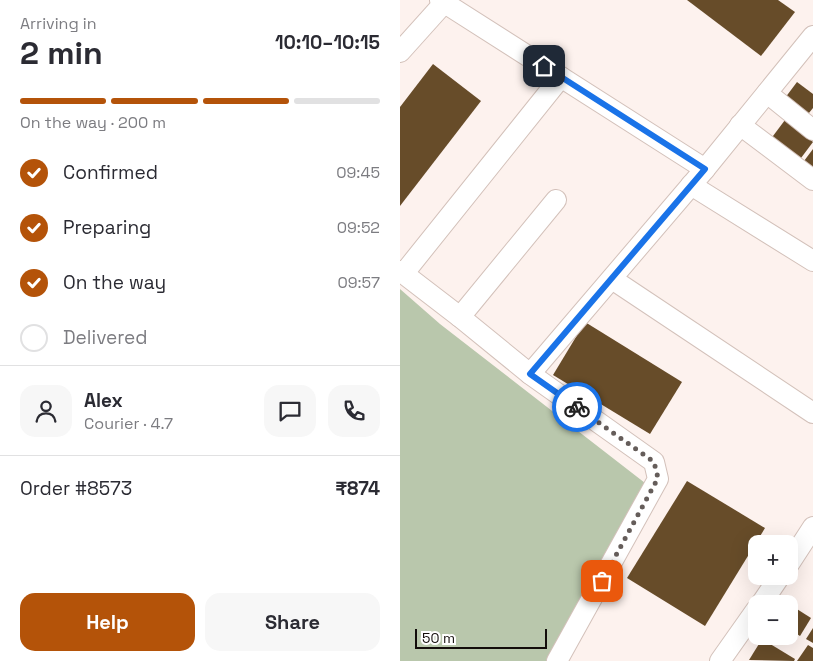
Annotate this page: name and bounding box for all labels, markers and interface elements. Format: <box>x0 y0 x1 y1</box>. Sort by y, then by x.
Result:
text: Arriving in <box>20 13 97 34</box>
text: 10:10–10:15 <box>275 30 380 55</box>
text: 2 min <box>20 33 103 73</box>
pin <box>523 45 565 87</box>
icon: home <box>530 52 558 80</box>
text: On the way · 200 m <box>20 112 166 133</box>
icon: check <box>20 159 48 187</box>
text: Confirmed <box>63 160 158 185</box>
text: 09:45 <box>336 162 380 183</box>
icon: check <box>20 214 48 242</box>
text: Preparing <box>63 215 151 240</box>
text: 09:52 <box>337 217 380 238</box>
icon: check <box>20 269 48 297</box>
text: On the way <box>63 270 166 295</box>
text: 09:57 <box>337 272 380 293</box>
text: Delivered <box>63 325 148 350</box>
courier <box>552 382 602 432</box>
button: person <box>20 385 72 437</box>
button: chat <box>264 385 316 437</box>
button: phone <box>328 385 380 437</box>
text: Alex <box>84 388 123 413</box>
icon: bike <box>563 393 591 421</box>
text: Courier · 4.7 <box>84 413 173 434</box>
text: Order #8573 <box>20 476 132 501</box>
text: ₹874 <box>335 476 380 501</box>
map controls <box>748 535 798 645</box>
button: + <box>748 535 798 585</box>
pin <box>581 560 623 602</box>
icon: bag <box>588 567 616 595</box>
button: Help <box>20 593 195 651</box>
button: Share <box>205 593 380 651</box>
button: − <box>748 595 798 645</box>
scale bar <box>415 626 548 649</box>
text: 50 m <box>422 629 455 647</box>

